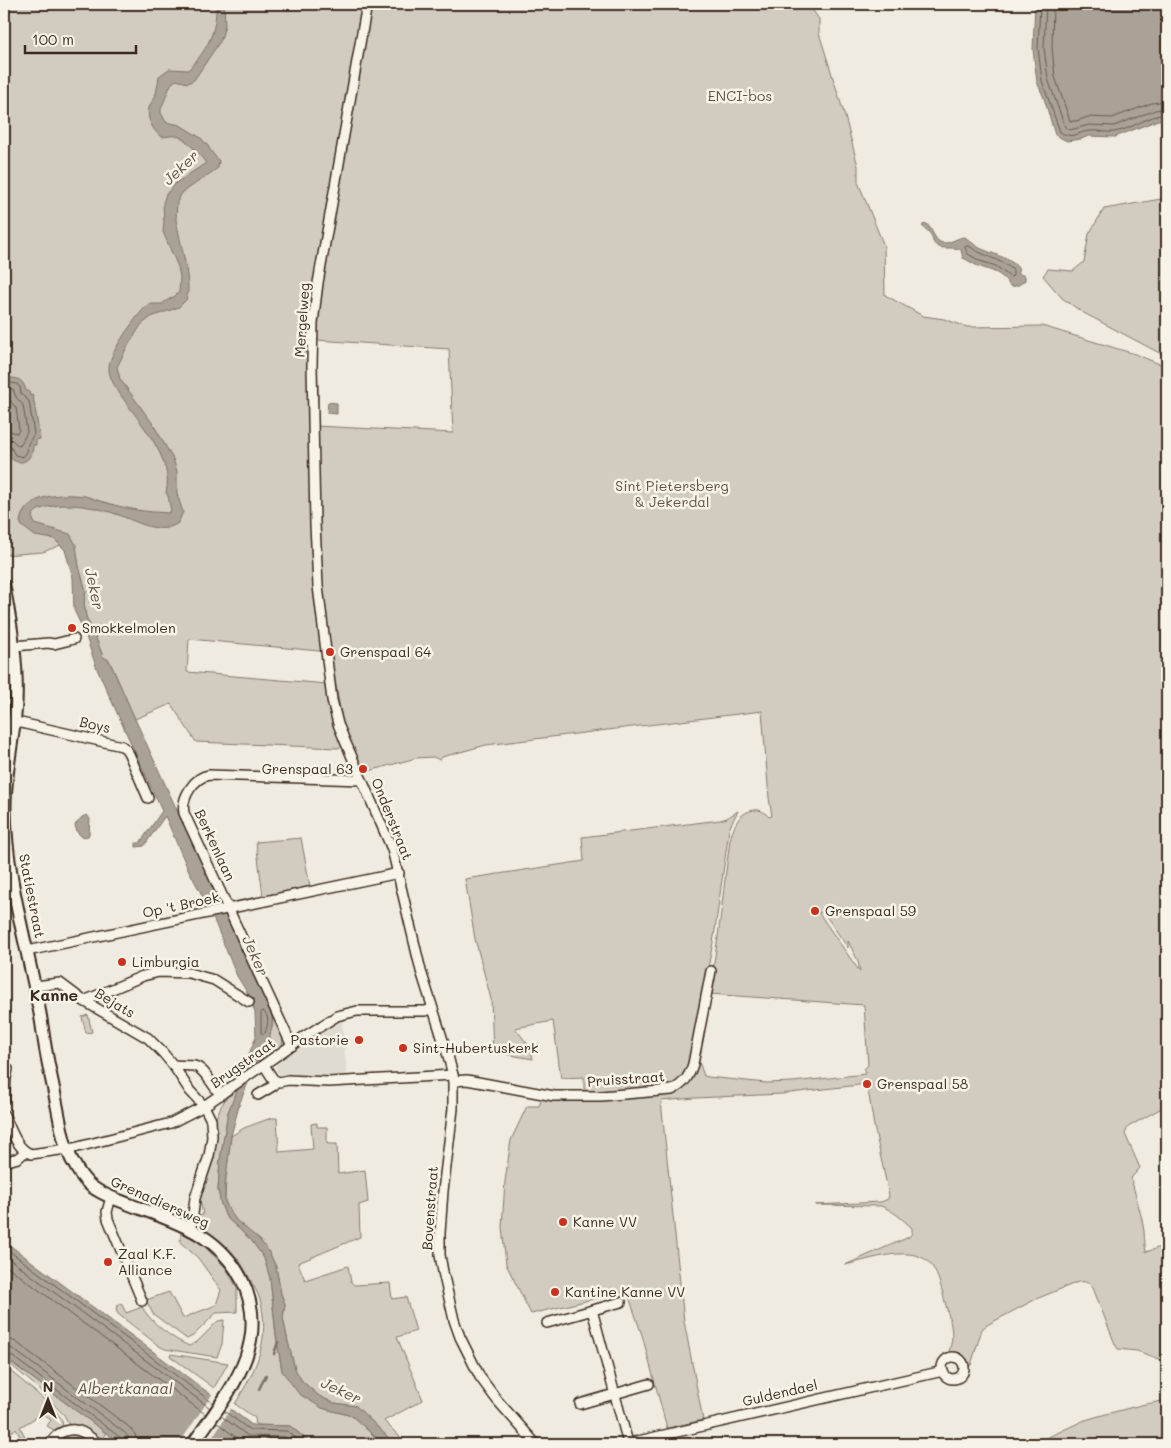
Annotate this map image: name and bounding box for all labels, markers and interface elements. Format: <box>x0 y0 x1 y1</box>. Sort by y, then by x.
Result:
scale bar <box>25 22 136 54</box>
text: 100 m <box>32 29 74 49</box>
park label: ENCI-bos <box>708 86 772 105</box>
water label: Jeker <box>158 145 203 189</box>
street label: Mergelweg <box>289 282 314 358</box>
park label: Sint Pietersberg & Jekerdal <box>615 476 729 511</box>
water label: Jeker <box>81 566 109 612</box>
place label: Smokkelmolen <box>82 618 176 637</box>
marker: Smokkelmolen <box>66 622 78 634</box>
place label: Grenspaal 64 <box>340 642 432 661</box>
marker: Grenspaal 64 <box>324 646 336 658</box>
street label: Boys <box>78 712 112 737</box>
place label: Grenspaal 63 <box>262 759 353 778</box>
marker: Grenspaal 63 <box>357 763 369 775</box>
street label: Onderstraat <box>367 775 418 863</box>
street label: Berkenlaan <box>191 806 240 884</box>
street label: Statiestraat <box>15 852 50 940</box>
street label: Op 't Broek <box>141 887 221 922</box>
place label: Grenspaal 59 <box>825 901 916 920</box>
marker: Grenspaal 59 <box>809 905 821 917</box>
water label: Jeker <box>238 932 274 979</box>
place label: Limburgia <box>132 952 200 971</box>
marker: Limburgia <box>116 956 128 968</box>
street label: Bejats <box>92 983 139 1022</box>
district label: Kanne <box>30 984 78 1005</box>
place label: Pastorie <box>290 1030 349 1049</box>
street label: Brugstraat <box>207 1033 279 1092</box>
marker: Pastorie <box>353 1034 365 1046</box>
place label: Sint-Hubertuskerk <box>413 1038 538 1057</box>
marker: Sint-Hubertuskerk <box>397 1042 409 1054</box>
street label: Pruisstraat <box>586 1066 666 1091</box>
place label: Grenspaal 58 <box>877 1074 968 1093</box>
marker: Grenspaal 58 <box>861 1078 873 1090</box>
street label: Bovenstraat <box>417 1165 442 1251</box>
street label: Grenadiersweg <box>108 1171 212 1232</box>
place label: Kanne VV <box>573 1212 637 1231</box>
marker: Kanne VV <box>557 1216 569 1228</box>
place label: Zaal K.F. Alliance <box>118 1244 176 1279</box>
marker: Zaal K.F. Alliance <box>102 1256 114 1268</box>
place label: Kantine Kanne VV <box>565 1282 685 1301</box>
marker: Kantine Kanne VV <box>549 1286 561 1298</box>
water label: Jeker <box>318 1372 365 1408</box>
street label: Guldendael <box>740 1375 819 1410</box>
north arrow <box>22 1376 72 1426</box>
text: N <box>43 1377 53 1396</box>
water label: Albertkanaal <box>77 1378 173 1398</box>

